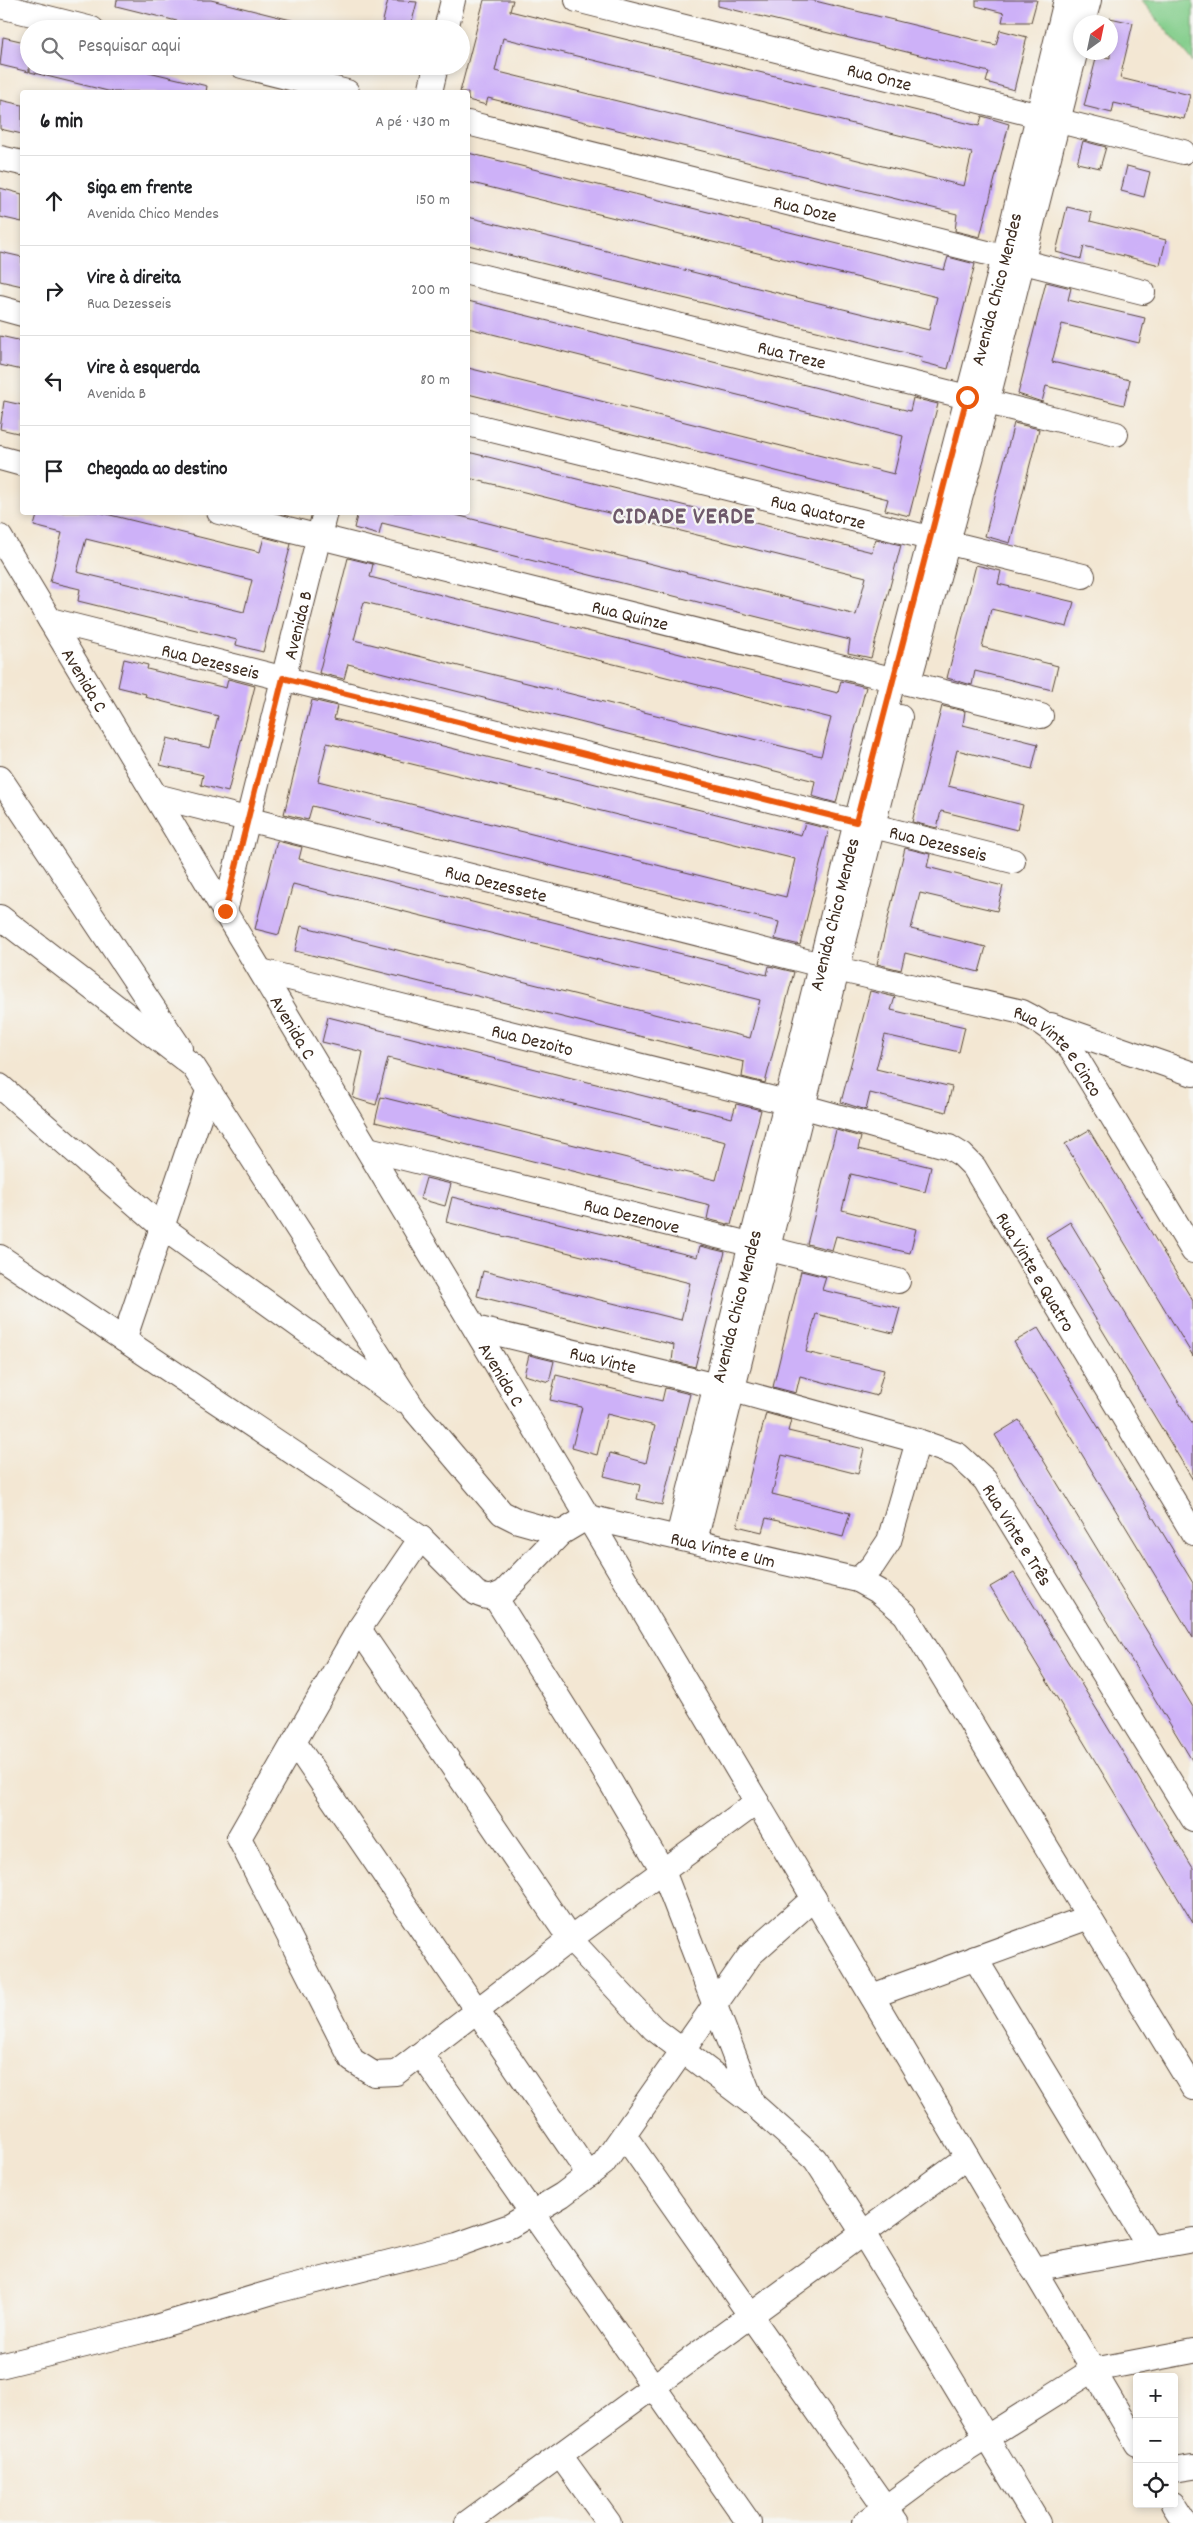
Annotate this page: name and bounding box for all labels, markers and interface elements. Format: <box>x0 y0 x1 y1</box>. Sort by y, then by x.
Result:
north arrow <box>1073 15 1118 60</box>
search box <box>20 20 470 75</box>
icon: search <box>38 34 66 62</box>
text: Pesquisar aqui <box>78 34 180 61</box>
street label: Rua Onze <box>843 58 914 100</box>
text: 6 min <box>40 108 83 138</box>
text: A pé · 430 m <box>375 111 450 134</box>
text: Siga em frente <box>87 176 192 203</box>
icon: ahead <box>40 187 68 215</box>
text: 150 m <box>416 189 450 212</box>
street label: Rua Doze <box>770 190 839 232</box>
text: Avenida Chico Mendes <box>87 203 219 226</box>
street label: Avenida Chico Mendes <box>966 210 1031 369</box>
text: Vire à direita <box>87 266 180 293</box>
icon: right <box>40 277 68 305</box>
text: 200 m <box>411 279 450 302</box>
text: Rua Dezesseis <box>87 293 171 316</box>
street label: Rua Treze <box>754 335 828 378</box>
text: Vire à esquerda <box>87 356 199 383</box>
icon: left <box>40 367 68 395</box>
text: 80 m <box>420 369 450 392</box>
text: Avenida B <box>87 383 146 406</box>
route start <box>956 386 979 409</box>
icon: arrive <box>40 457 68 485</box>
text: Chegada ao destino <box>87 457 228 484</box>
street label: Rua Quatorze <box>767 489 868 539</box>
district label: CIDADE VERDE <box>613 501 756 535</box>
street label: Avenida B <box>278 588 322 663</box>
street label: Rua Quinze <box>589 595 671 640</box>
street label: Rua Dezesseis <box>158 638 262 689</box>
street label: Avenida C <box>53 644 112 718</box>
street label: Rua Dezesseis <box>886 820 990 871</box>
street label: Avenida Chico Mendes <box>804 836 869 994</box>
street label: Rua Dezessete <box>441 860 549 912</box>
route end <box>214 900 237 923</box>
street label: Avenida C <box>261 991 321 1066</box>
street label: Rua Vinte e Cinco <box>1011 1001 1107 1103</box>
street label: Rua Dezoito <box>488 1019 576 1065</box>
street label: Rua Dezenove <box>580 1193 682 1243</box>
street label: Rua Vinte e Quatro <box>987 1208 1080 1338</box>
street label: Avenida Chico Mendes <box>707 1228 771 1386</box>
street label: Avenida C <box>469 1339 529 1413</box>
street label: Rua Vinte <box>567 1341 639 1383</box>
street label: Rua Vinte e Três <box>974 1480 1057 1592</box>
street label: Rua Vinte e Um <box>667 1527 778 1577</box>
map controls <box>1133 2373 1178 2508</box>
button: + <box>1133 2373 1178 2418</box>
button: − <box>1133 2418 1178 2463</box>
button: locate <box>1133 2463 1178 2508</box>

